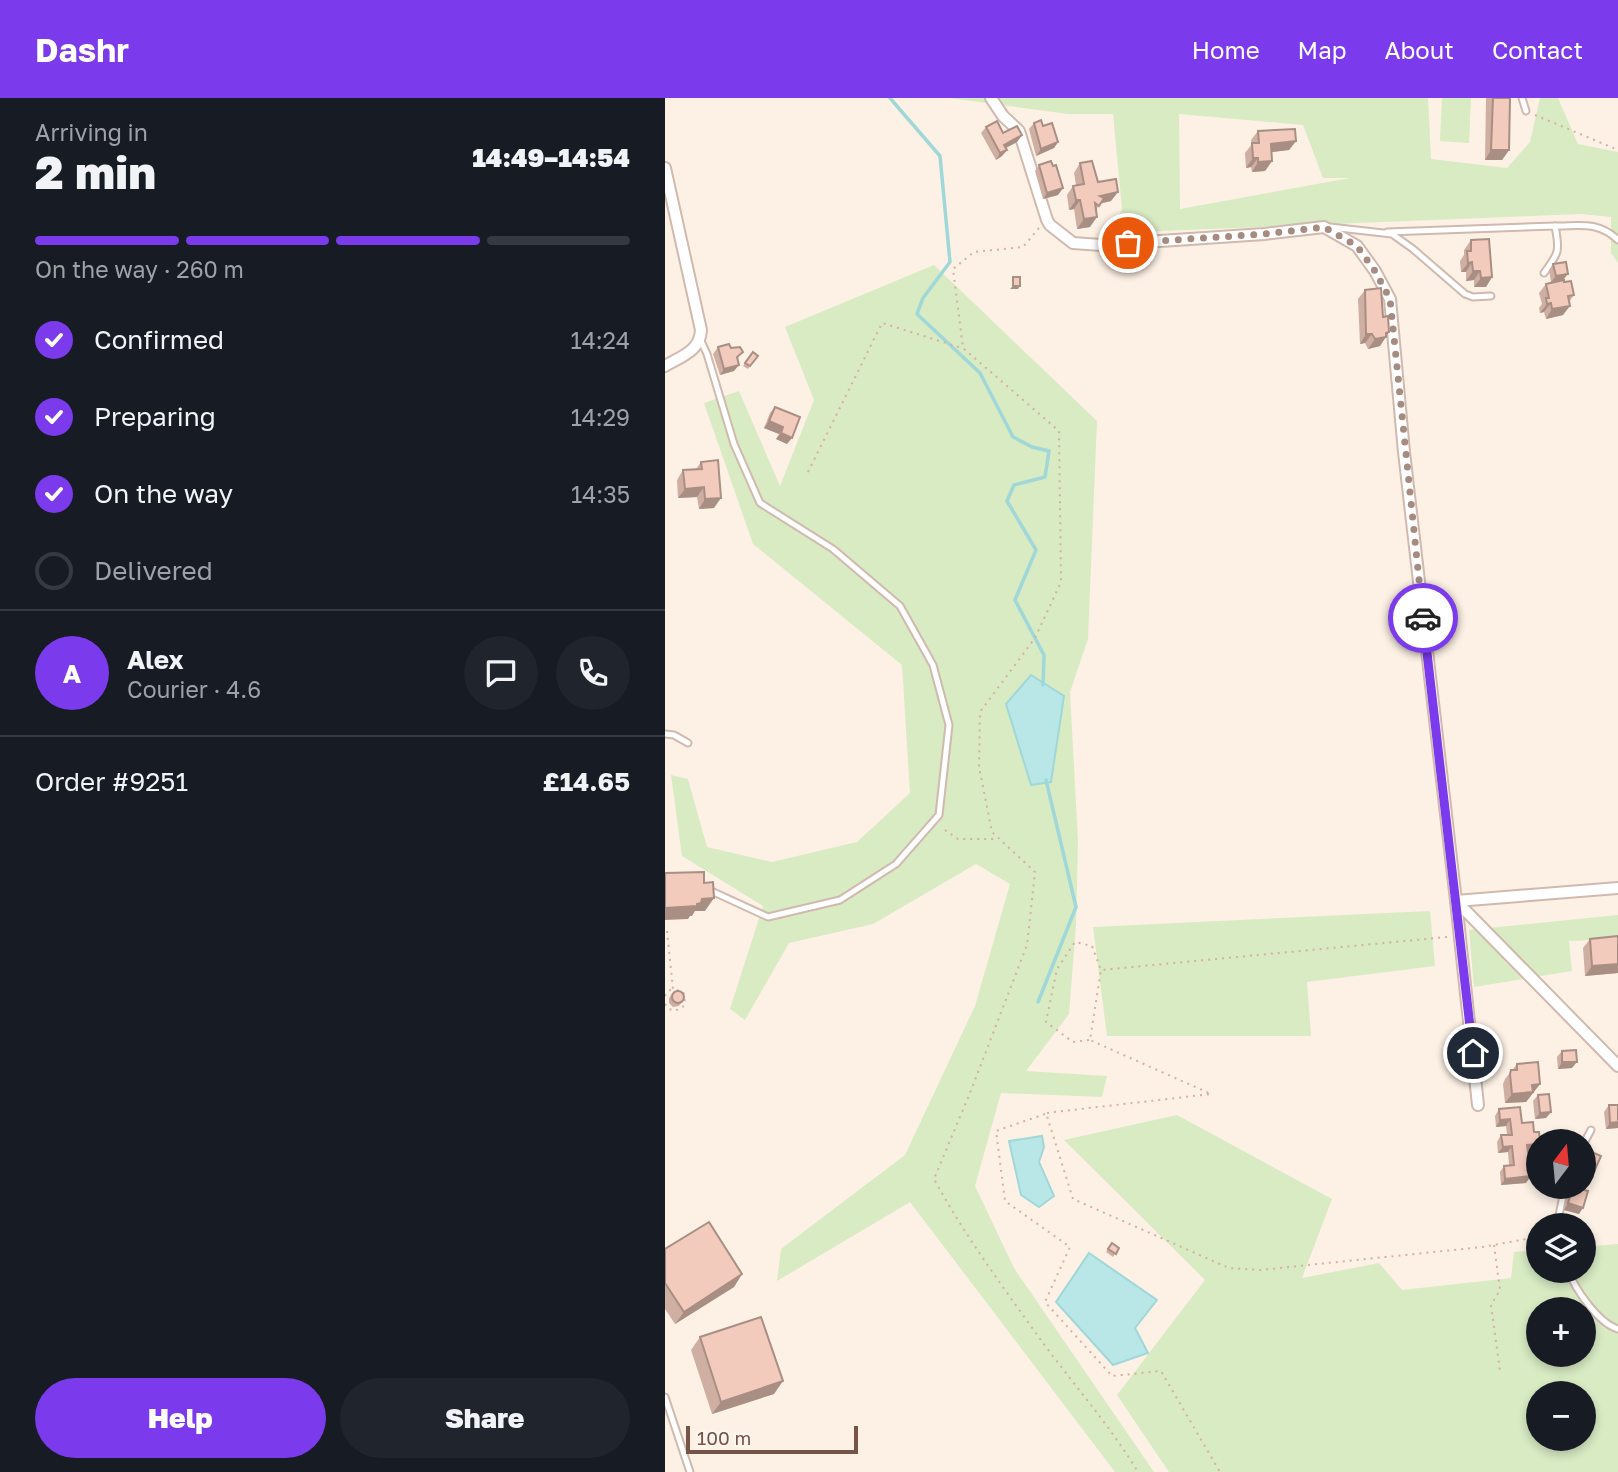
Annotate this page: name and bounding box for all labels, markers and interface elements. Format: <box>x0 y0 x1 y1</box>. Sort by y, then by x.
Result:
text: Dashr <box>35 30 129 69</box>
text: Home <box>1192 35 1260 64</box>
text: Map <box>1298 35 1347 64</box>
text: About <box>1385 35 1454 64</box>
text: Contact <box>1492 35 1583 64</box>
text: Arriving in <box>35 118 148 146</box>
text: 14:49–14:54 <box>472 142 630 173</box>
text: 2 min <box>35 144 156 199</box>
pin <box>1098 213 1158 273</box>
icon: bag <box>1109 224 1147 262</box>
text: On the way · 260 m <box>35 255 244 283</box>
icon: check <box>35 321 73 359</box>
text: Confirmed <box>94 324 224 355</box>
text: 14:24 <box>571 326 630 354</box>
icon: check <box>35 398 73 436</box>
text: Preparing <box>94 401 216 432</box>
text: 14:29 <box>571 403 630 431</box>
icon: check <box>35 475 73 513</box>
text: On the way <box>94 478 233 509</box>
text: 14:35 <box>571 480 630 508</box>
text: Delivered <box>94 555 213 586</box>
courier <box>1388 583 1458 653</box>
icon: car <box>1404 599 1442 637</box>
button: chat <box>464 636 538 710</box>
button: phone <box>556 636 630 710</box>
text: Alex <box>127 644 184 675</box>
text: A <box>63 658 81 689</box>
text: Courier · 4.6 <box>127 675 261 703</box>
text: Order #9251 <box>35 766 188 797</box>
text: £14.65 <box>543 766 630 797</box>
pin <box>1443 1023 1503 1083</box>
icon: home <box>1454 1034 1492 1072</box>
north arrow <box>1526 1129 1596 1199</box>
map controls <box>1526 1129 1596 1451</box>
button: layers <box>1526 1213 1596 1283</box>
button: + <box>1526 1297 1596 1367</box>
button: Help <box>35 1378 326 1458</box>
button: Share <box>340 1378 630 1458</box>
button: − <box>1526 1381 1596 1451</box>
scale bar <box>686 1423 857 1455</box>
text: 100 m <box>697 1426 751 1449</box>

